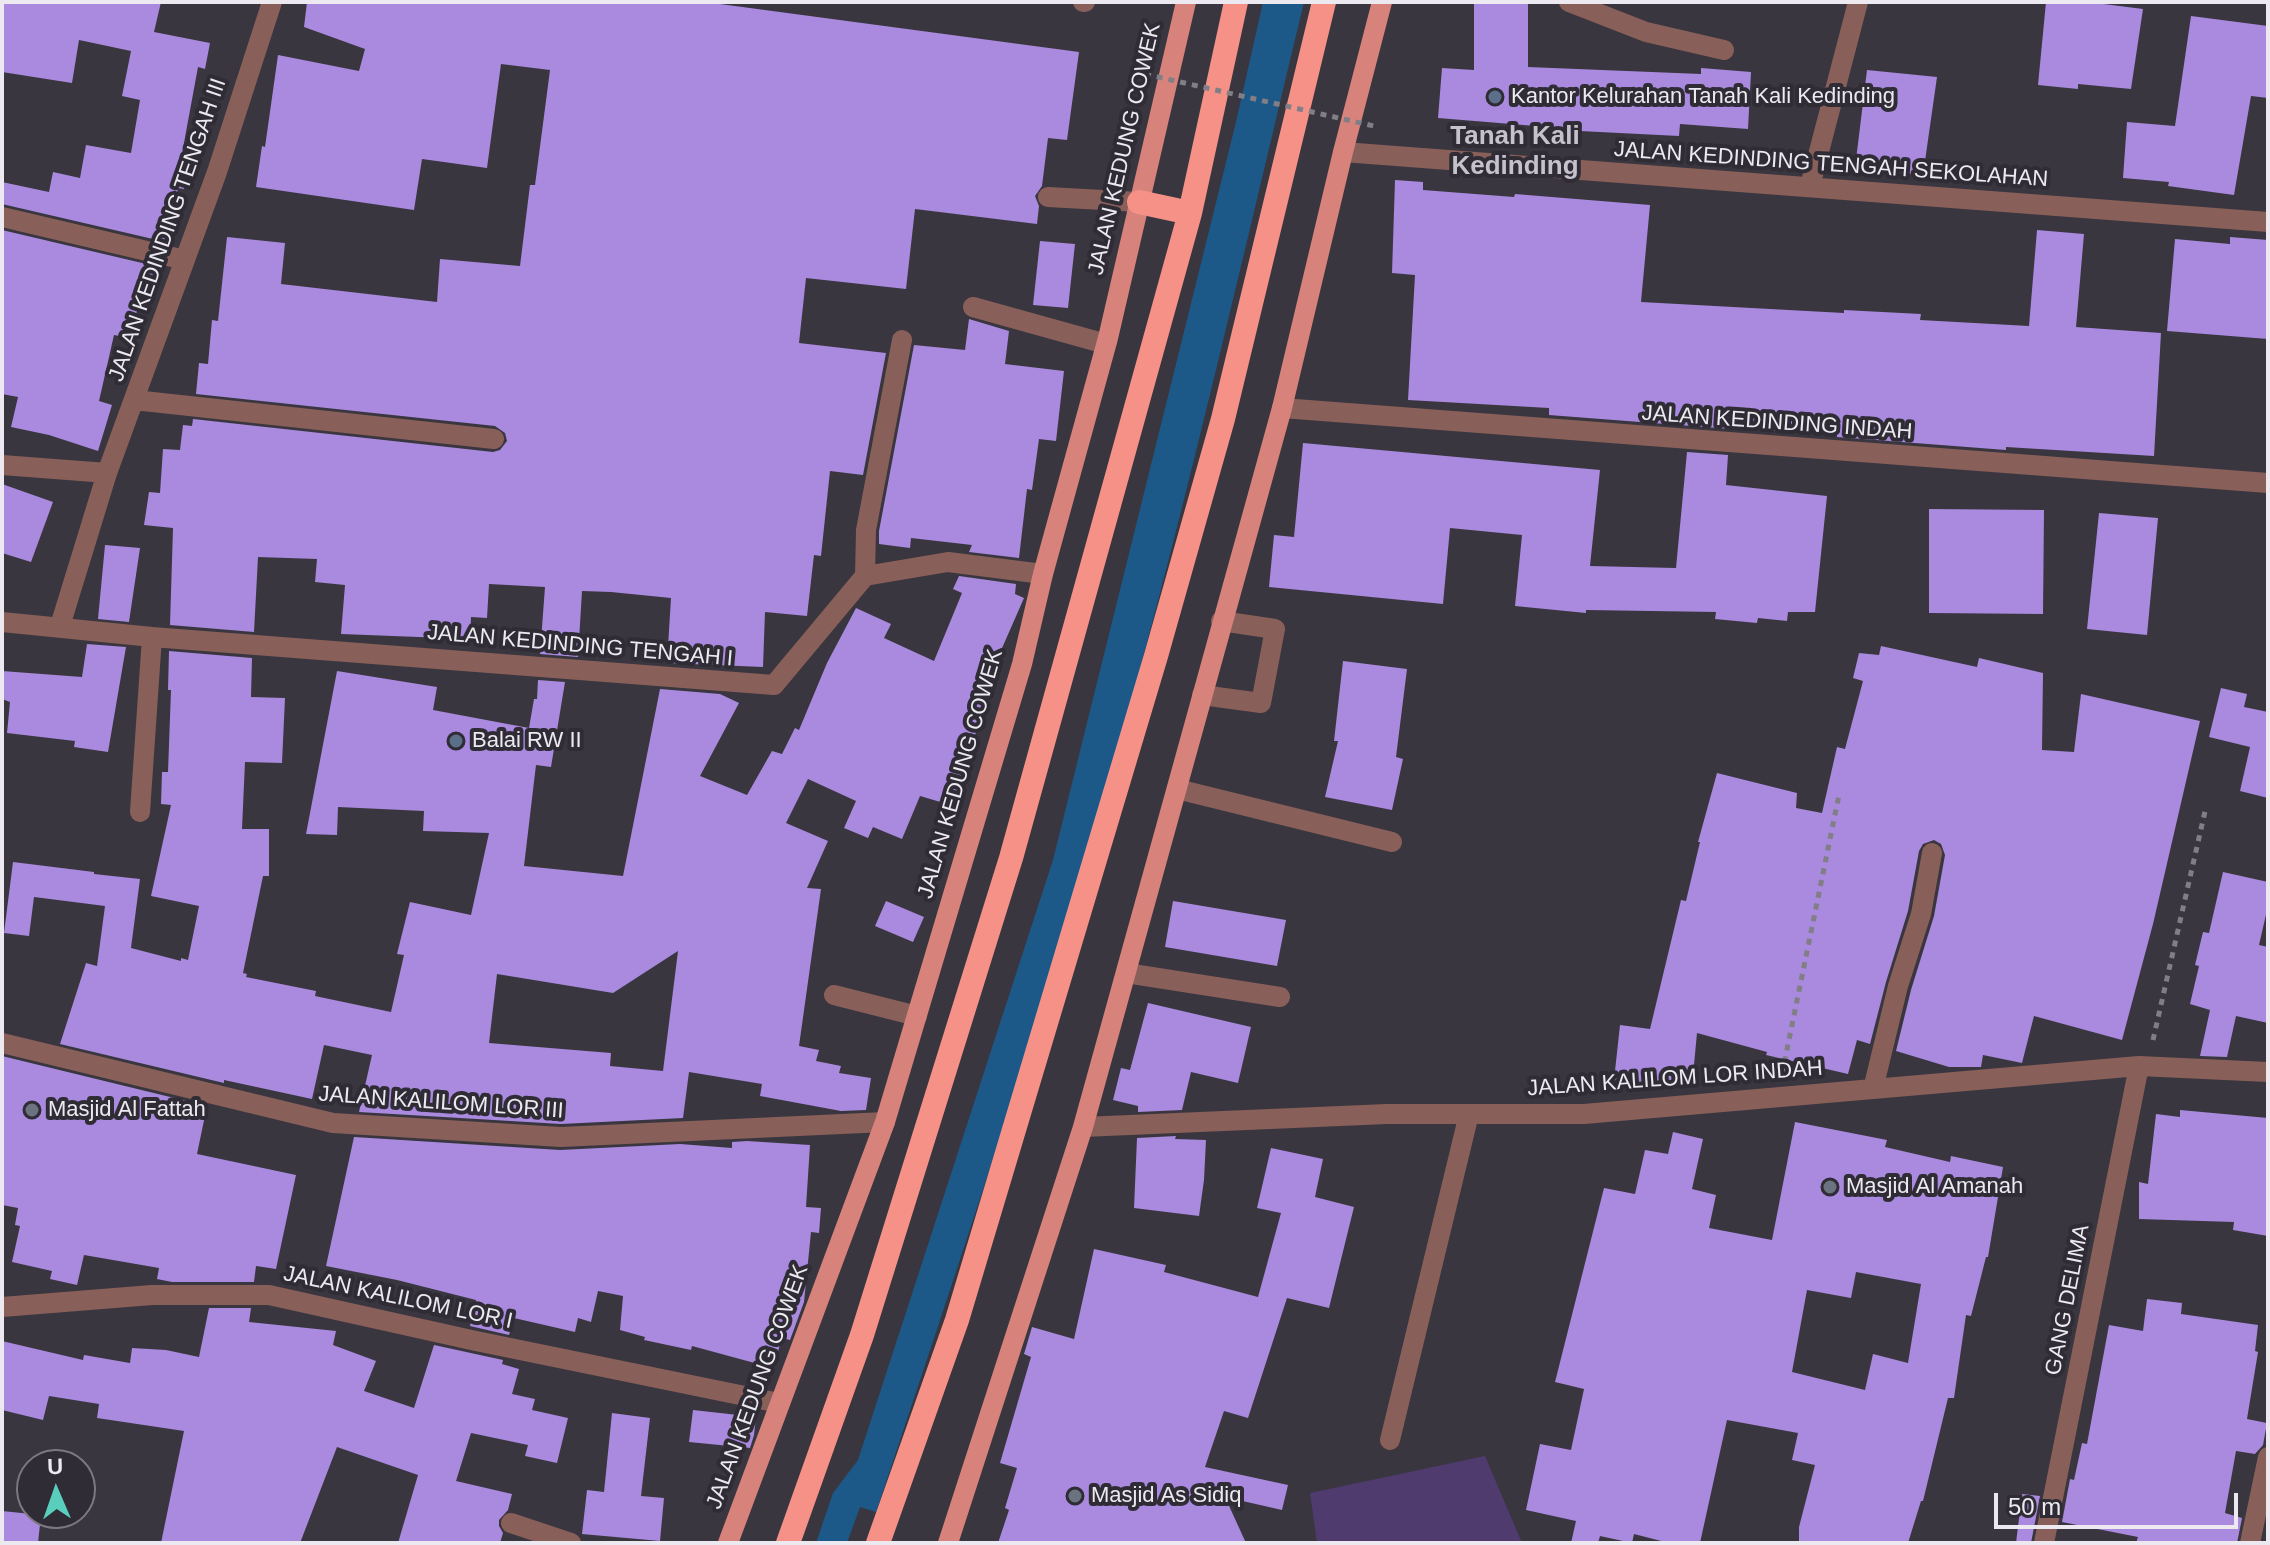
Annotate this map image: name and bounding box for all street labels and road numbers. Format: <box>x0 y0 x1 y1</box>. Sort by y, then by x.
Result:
street label: JALAN KEDUNG COWEK <box>1083 20 1167 278</box>
street label: JALAN KEDINDING TENGAH III <box>104 75 232 385</box>
street label: JALAN KEDINDING TENGAH SEKOLAHAN <box>1613 137 2049 193</box>
street label: JALAN KEDINDING INDAH <box>1641 400 1913 446</box>
street label: JALAN KEDINDING TENGAH I <box>426 619 734 673</box>
street label: JALAN KEDUNG COWEK <box>913 646 1009 902</box>
street label: JALAN KALILOM LOR INDAH <box>1527 1056 1823 1102</box>
street label: JALAN KALILOM LOR III <box>318 1081 564 1125</box>
street label: GANG DELIMA <box>2040 1222 2096 1378</box>
street label: JALAN KALILOM LOR I <box>281 1261 515 1335</box>
street label: JALAN KEDUNG COWEK <box>701 1261 815 1513</box>

